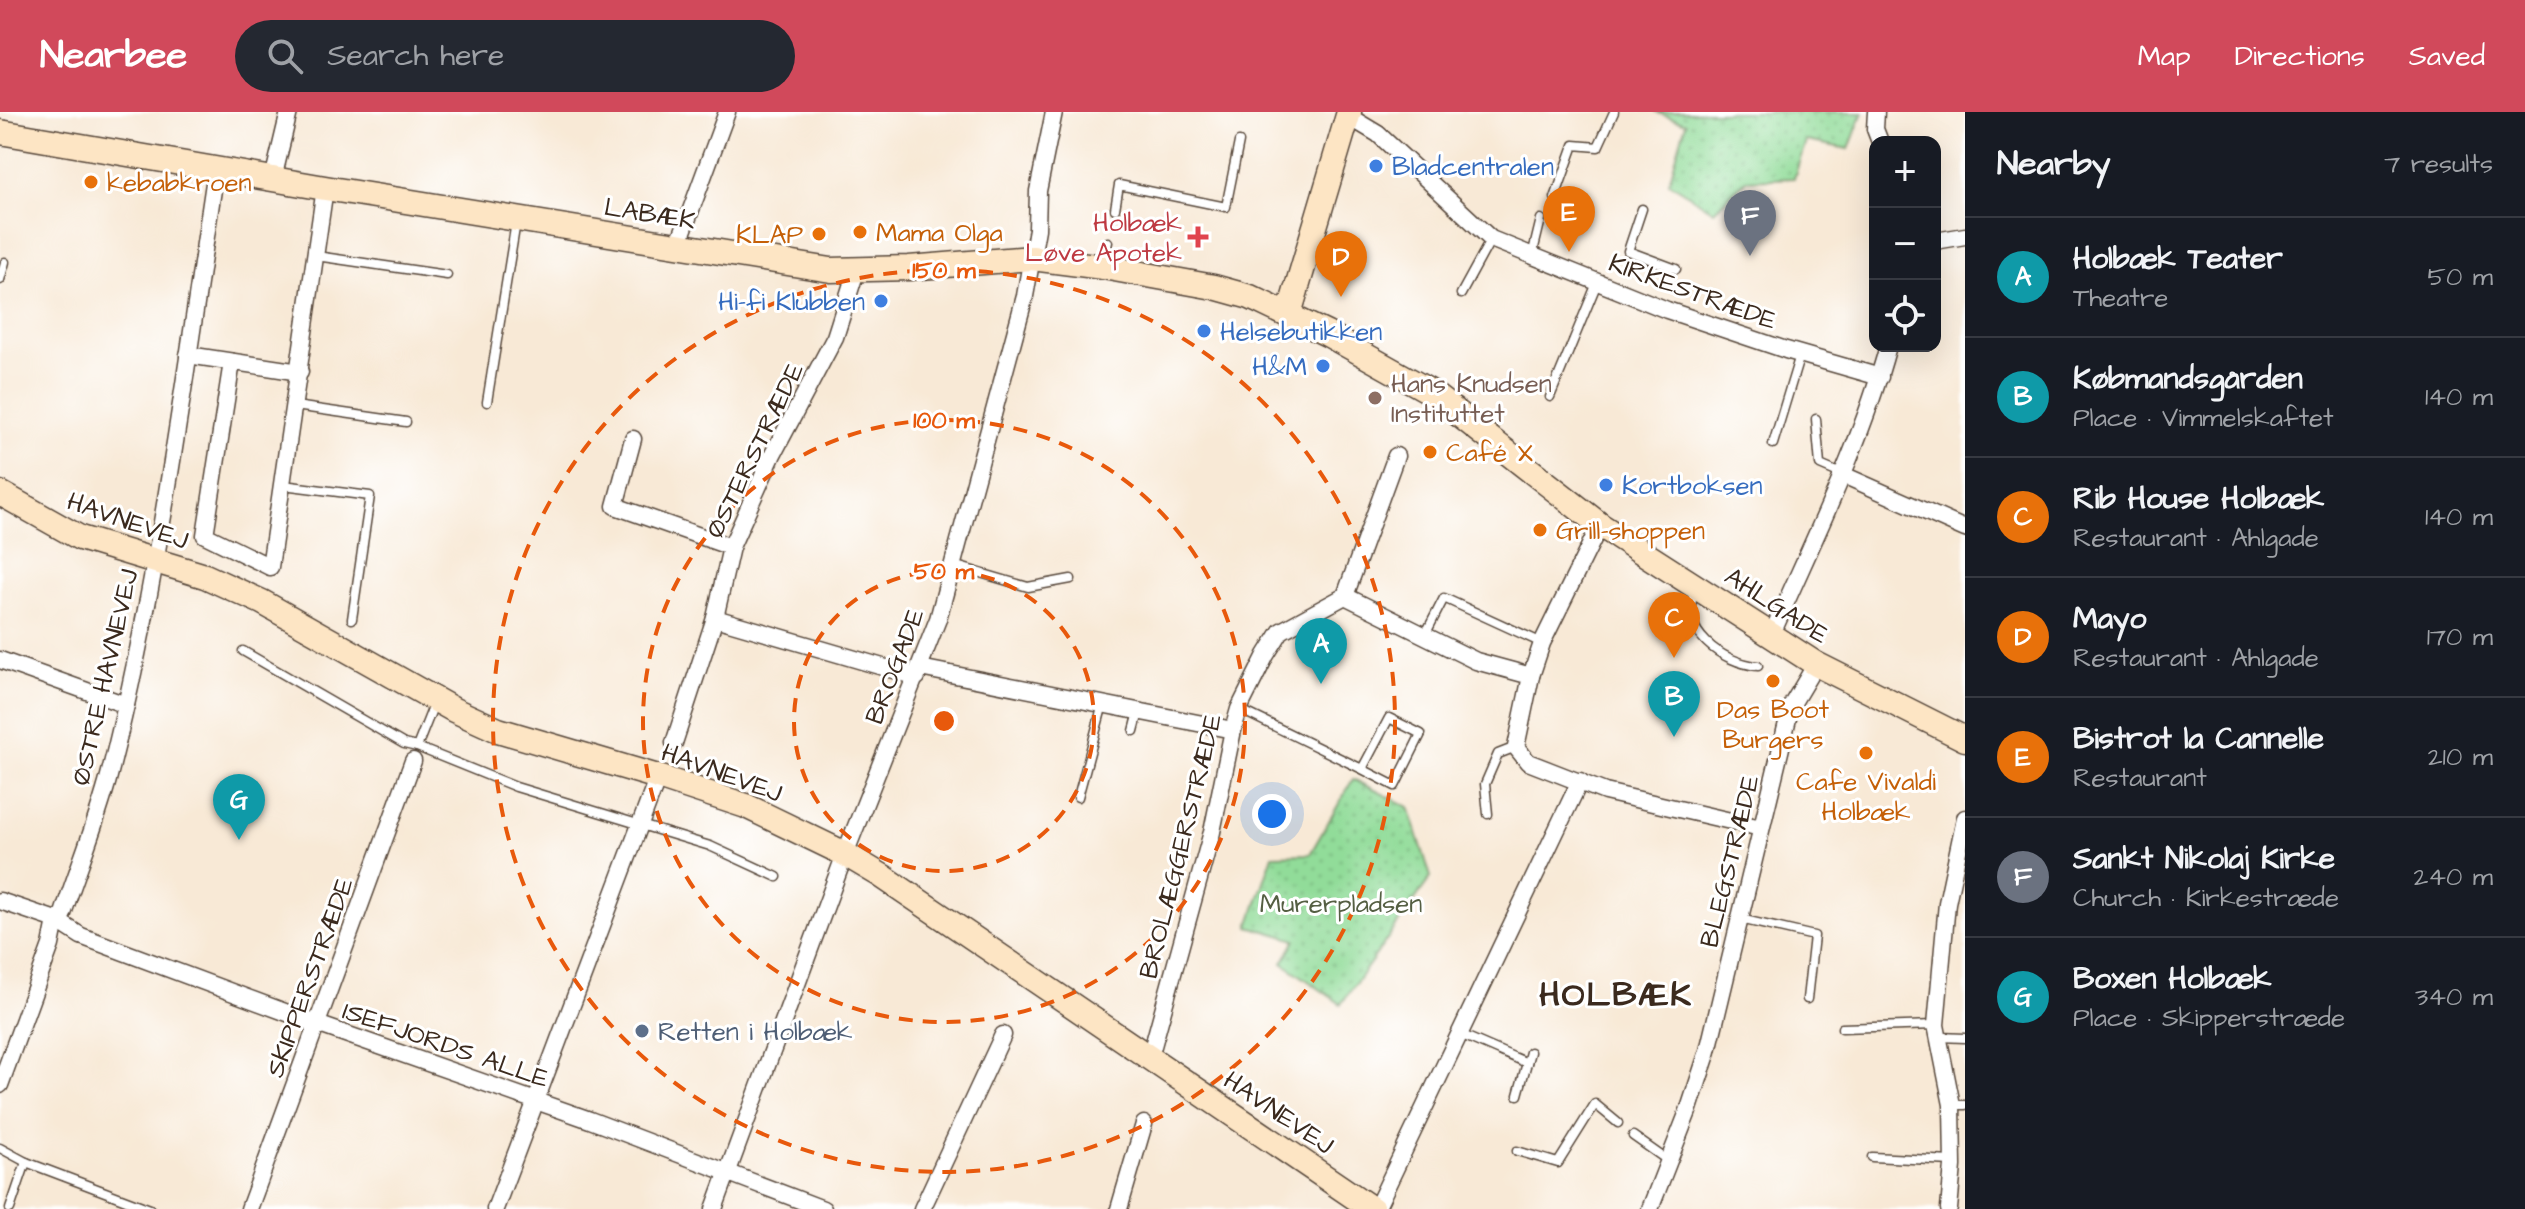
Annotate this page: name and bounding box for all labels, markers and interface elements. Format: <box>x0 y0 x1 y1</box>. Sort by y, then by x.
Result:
search box <box>235 20 795 92</box>
text: Nearbee <box>40 30 187 82</box>
icon: search <box>263 34 307 78</box>
text: Search here <box>327 35 504 77</box>
text: Map <box>2138 37 2191 76</box>
text: Directions <box>2235 37 2365 76</box>
text: Saved <box>2409 37 2485 76</box>
map controls <box>1869 136 1941 352</box>
button: + <box>1869 136 1941 208</box>
text: Nearby <box>1997 140 2111 188</box>
text: 7 results <box>2384 146 2493 182</box>
place label: Bladcentralen <box>1392 149 1554 185</box>
marker: Bladcentralen <box>1367 157 1385 175</box>
place label: kebabkroen <box>107 165 251 201</box>
marker: kebabkroen <box>82 173 100 191</box>
pin: E <box>1543 186 1595 252</box>
street label: LABÆK <box>602 189 698 239</box>
pin: F <box>1724 190 1776 256</box>
place label: Holbæk Løve Apotek <box>1025 205 1182 271</box>
button: − <box>1869 208 1941 280</box>
place label: Mama Olga <box>876 215 1003 253</box>
place label: KLAP <box>736 217 803 253</box>
marker: Mama Olga <box>851 223 869 241</box>
marker: KLAP <box>810 225 828 243</box>
marker: Holbæk Løve Apotek <box>1189 228 1207 246</box>
pin: D <box>1315 231 1367 297</box>
text: Holbæk Teater <box>2073 238 2283 280</box>
street label: KIRKESTRÆDE <box>1604 245 1781 339</box>
text: 150 m <box>912 254 976 288</box>
text: A <box>2015 259 2031 295</box>
text: 50 m <box>2428 259 2493 295</box>
button: locate <box>1869 280 1941 352</box>
text: Theatre <box>2073 280 2168 316</box>
place label: Hi-fi Klubben <box>718 284 865 320</box>
marker: Hi-fi Klubben <box>872 292 890 310</box>
place label: Helsebutikken <box>1220 314 1382 350</box>
marker: Helsebutikken <box>1195 322 1213 340</box>
place label: H&M <box>1252 349 1307 385</box>
street label: ØSTERSTRÆDE <box>697 357 813 544</box>
marker: H&M <box>1314 357 1332 375</box>
text: Købmandsgården <box>2073 358 2303 400</box>
place label: Hans Knudsen Instituttet <box>1391 366 1552 432</box>
text: B <box>2014 379 2032 415</box>
text: 140 m <box>2425 379 2493 415</box>
marker: Hans Knudsen Instituttet <box>1366 389 1384 407</box>
text: Place · Vimmelskaftet <box>2073 400 2334 436</box>
text: 100 m <box>913 404 975 438</box>
place label: Café X <box>1446 435 1533 471</box>
marker: Café X <box>1421 443 1439 461</box>
place label: Kortboksen <box>1622 468 1763 504</box>
marker: Kortboksen <box>1597 476 1615 494</box>
text: Rib House Holbæk <box>2073 478 2324 520</box>
street label: HAVNEVEJ <box>62 483 193 559</box>
text: C <box>2014 499 2032 535</box>
text: 140 m <box>2425 499 2493 535</box>
place label: Grill-shoppen <box>1556 513 1705 549</box>
text: Restaurant · Ahlgade <box>2073 520 2319 556</box>
marker: Grill-shoppen <box>1531 521 1549 539</box>
text: 50 m <box>914 555 975 589</box>
street label: AHLGADE <box>1717 559 1835 653</box>
street label: ØSTRE HAVNEVEJ <box>63 566 147 789</box>
pin: C <box>1648 592 1700 658</box>
text: Mayo <box>2073 598 2146 640</box>
street label: BROGADE <box>856 603 933 729</box>
pin: A <box>1295 618 1347 684</box>
text: D <box>2015 619 2031 655</box>
text: 170 m <box>2427 619 2493 655</box>
text: Restaurant · Ahlgade <box>2073 640 2319 676</box>
pin: B <box>1648 671 1700 737</box>
marker: Das Boot Burgers <box>1764 672 1782 690</box>
place label: Das Boot Burgers <box>1717 692 1829 760</box>
centre of rings <box>930 707 958 735</box>
street label: BROLÆGGERSTRÆDE <box>1131 710 1231 982</box>
text: Bistrot la Cannelle <box>2073 718 2324 760</box>
street label: HAVNEVEJ <box>656 735 787 811</box>
text: E <box>2015 739 2031 775</box>
text: 210 m <box>2428 739 2493 775</box>
marker: Cafe Vivaldi Holbæk <box>1857 744 1875 762</box>
text: Restaurant <box>2073 760 2207 796</box>
place label: Cafe Vivaldi Holbæk <box>1796 764 1936 830</box>
street label: BLEGSTRÆDE <box>1691 771 1769 951</box>
pin: G <box>213 774 265 840</box>
your location <box>1252 794 1292 834</box>
text: Sankt Nikolaj Kirke <box>2073 838 2335 880</box>
text: F <box>2014 859 2032 895</box>
text: 240 m <box>2413 859 2493 895</box>
street label: SKIPPERSTRÆDE <box>257 873 363 1082</box>
text: Church · Kirkestræde <box>2073 880 2339 916</box>
park label: Murerpladsen <box>1260 886 1422 922</box>
text: Boxen Holbæk <box>2073 958 2271 1000</box>
district label: HOLBÆK <box>1539 971 1693 1019</box>
text: G <box>2014 979 2032 1015</box>
text: 340 m <box>2415 979 2493 1015</box>
street label: ISEFJORDS ALLE <box>338 993 554 1097</box>
text: Place · Skipperstræde <box>2073 1000 2345 1036</box>
place label: Retten i Holbæk <box>658 1014 853 1050</box>
marker: Retten i Holbæk <box>633 1022 651 1040</box>
street label: HAVNEVEJ <box>1216 1063 1341 1163</box>

